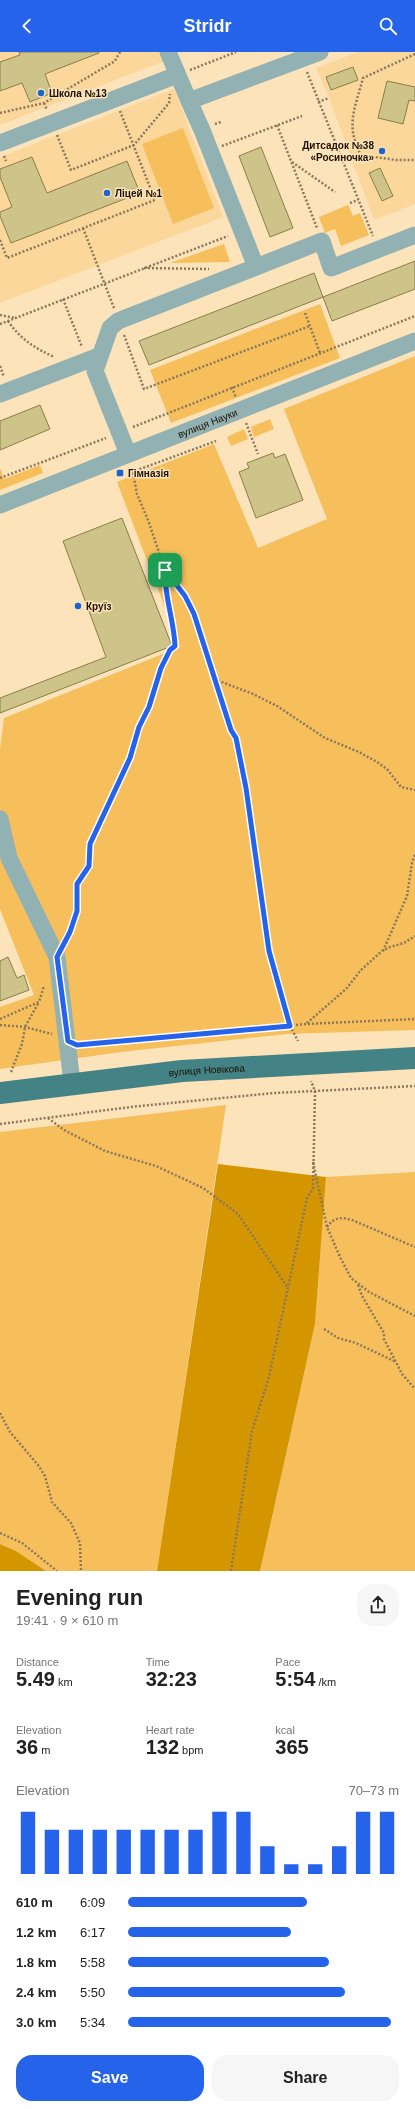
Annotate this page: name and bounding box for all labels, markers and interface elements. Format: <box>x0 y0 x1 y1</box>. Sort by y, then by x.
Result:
icon: back <box>16 15 38 37</box>
icon: search <box>377 15 399 37</box>
text: Stridr <box>183 16 232 36</box>
marker: Школа №13 <box>36 88 46 98</box>
place label: Школа №13 <box>49 88 107 99</box>
place label: Дитсадок №38 «Росиночка» <box>302 140 374 163</box>
marker: Дитсадок №38 «Росиночка» <box>377 146 387 156</box>
marker: Ліцей №1 <box>102 188 112 198</box>
place label: Ліцей №1 <box>115 188 163 199</box>
street label: вулиця Науки <box>176 406 239 440</box>
marker: Гімназія <box>115 468 125 478</box>
place label: Гімназія <box>128 468 169 479</box>
pin <box>148 553 182 587</box>
icon: arrive <box>154 559 176 581</box>
marker: Круїз <box>73 601 83 611</box>
place label: Круїз <box>86 601 111 612</box>
street label: вулиця Новікова <box>168 1062 246 1078</box>
button: share <box>357 1584 399 1626</box>
text: Evening run <box>16 1585 143 1610</box>
text: 19:41 · 9 × 610 m <box>16 1613 118 1628</box>
text: Distance <box>16 1656 59 1668</box>
text: Time <box>146 1656 170 1668</box>
text: Pace <box>275 1656 300 1668</box>
text: 5.49 <box>16 1668 55 1690</box>
text: 32:23 <box>146 1668 197 1690</box>
text: 5:54 <box>275 1668 315 1690</box>
text: km <box>55 1676 73 1688</box>
text: /km <box>315 1676 336 1688</box>
text: Elevation <box>16 1724 61 1736</box>
text: Heart rate <box>146 1724 195 1736</box>
text: kcal <box>275 1724 295 1736</box>
text: 36 <box>16 1736 38 1758</box>
text: 132 <box>146 1736 179 1758</box>
text: 365 <box>275 1736 309 1758</box>
text: m <box>38 1744 50 1756</box>
text: bpm <box>179 1744 204 1756</box>
text: Elevation <box>16 1783 69 1798</box>
text: 70–73 m <box>348 1783 399 1798</box>
text: 610 m <box>16 1895 53 1910</box>
text: 6:09 <box>80 1895 105 1910</box>
text: 1.2 km <box>16 1925 56 1940</box>
text: 6:17 <box>80 1925 105 1940</box>
text: 1.8 km <box>16 1955 56 1970</box>
text: 5:58 <box>80 1955 105 1970</box>
text: 2.4 km <box>16 1985 56 2000</box>
text: 5:50 <box>80 1985 105 2000</box>
text: 3.0 km <box>16 2015 56 2030</box>
text: 5:34 <box>80 2015 105 2030</box>
button: Save <box>16 2055 204 2101</box>
button: Share <box>212 2055 399 2101</box>

